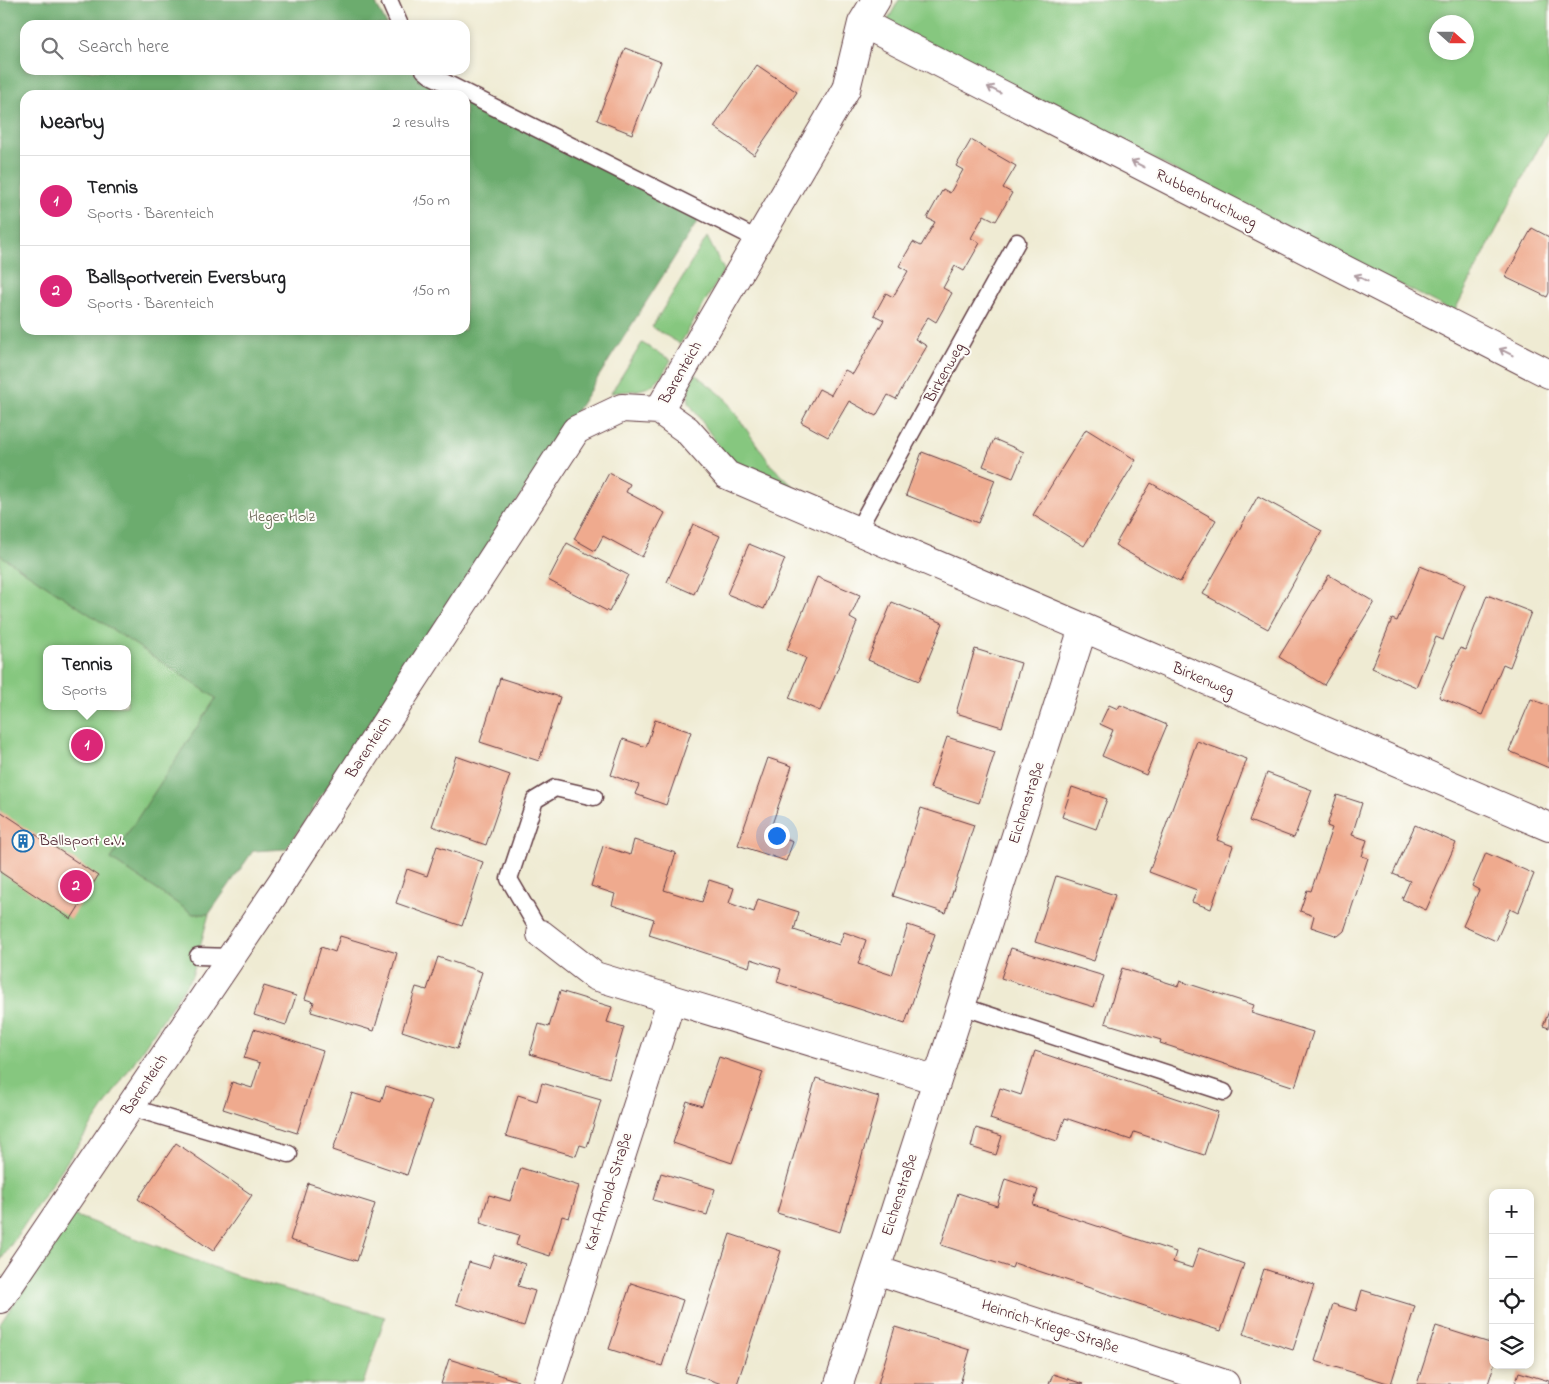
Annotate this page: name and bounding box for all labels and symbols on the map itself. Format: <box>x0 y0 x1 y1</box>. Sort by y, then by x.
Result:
north arrow <box>1429 15 1474 60</box>
one-way arrow <box>986 85 1001 95</box>
one-way arrow <box>1131 159 1146 168</box>
street label: Rubbenbruchweg <box>1151 163 1261 235</box>
one-way arrow <box>1354 273 1369 282</box>
street label: Barenteich <box>653 337 709 410</box>
street label: Birkenweg <box>918 339 971 408</box>
one-way arrow <box>1498 347 1513 357</box>
park label: Heger Holz <box>249 505 315 529</box>
street label: Birkenweg <box>1167 656 1238 704</box>
street label: Barenteich <box>339 712 398 785</box>
pin: 1 <box>71 726 103 764</box>
street label: Eichenstraße <box>1002 758 1052 847</box>
your location <box>764 823 790 849</box>
building icon: Ballsport e.V. <box>11 829 35 853</box>
place label: Ballsport e.V. <box>38 829 125 853</box>
pin: 2 <box>60 867 92 905</box>
street label: Barenteich <box>115 1049 174 1121</box>
street label: Karl-Arnold-Straße <box>579 1129 640 1254</box>
street label: Eichenstraße <box>875 1150 925 1239</box>
street label: Heinrich-Kriege-Straße <box>978 1293 1123 1361</box>

